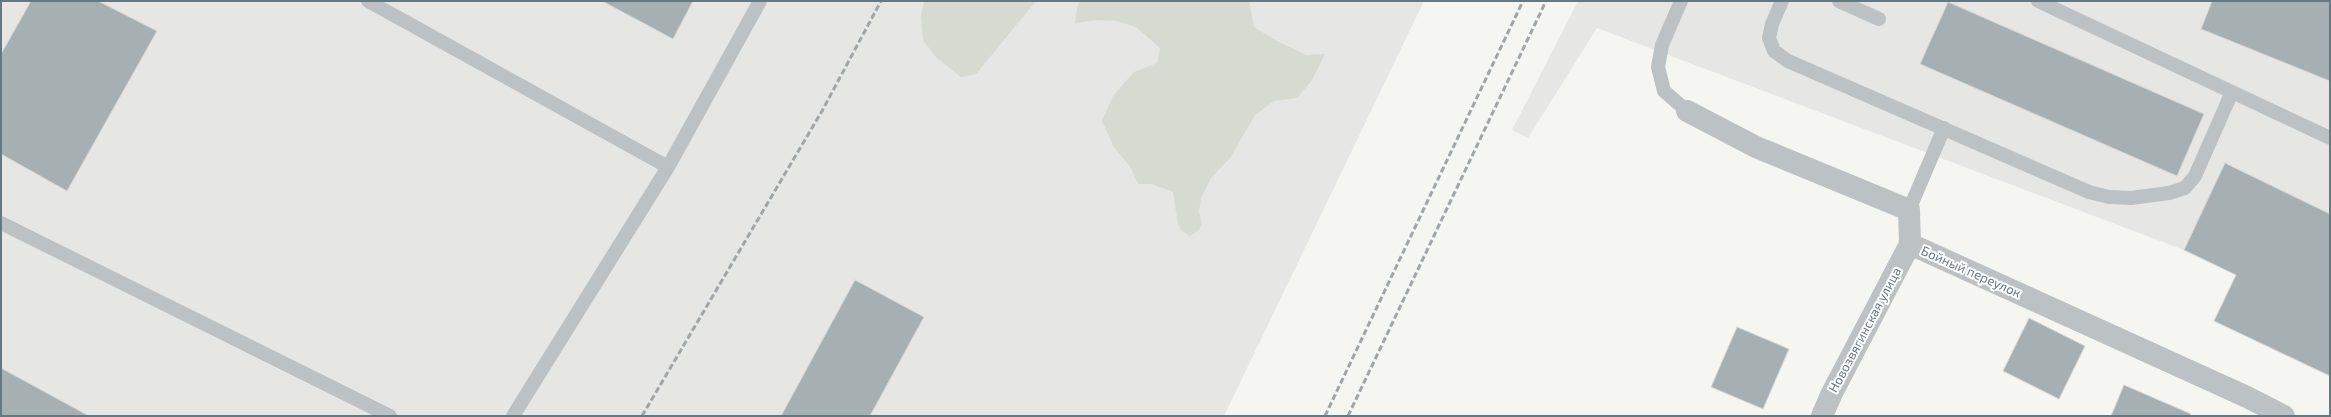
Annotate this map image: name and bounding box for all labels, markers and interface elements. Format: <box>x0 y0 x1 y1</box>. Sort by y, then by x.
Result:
street label: Бойный переулок <box>1919 243 2023 301</box>
street label: Новозвягинская улица <box>1825 265 1905 395</box>

